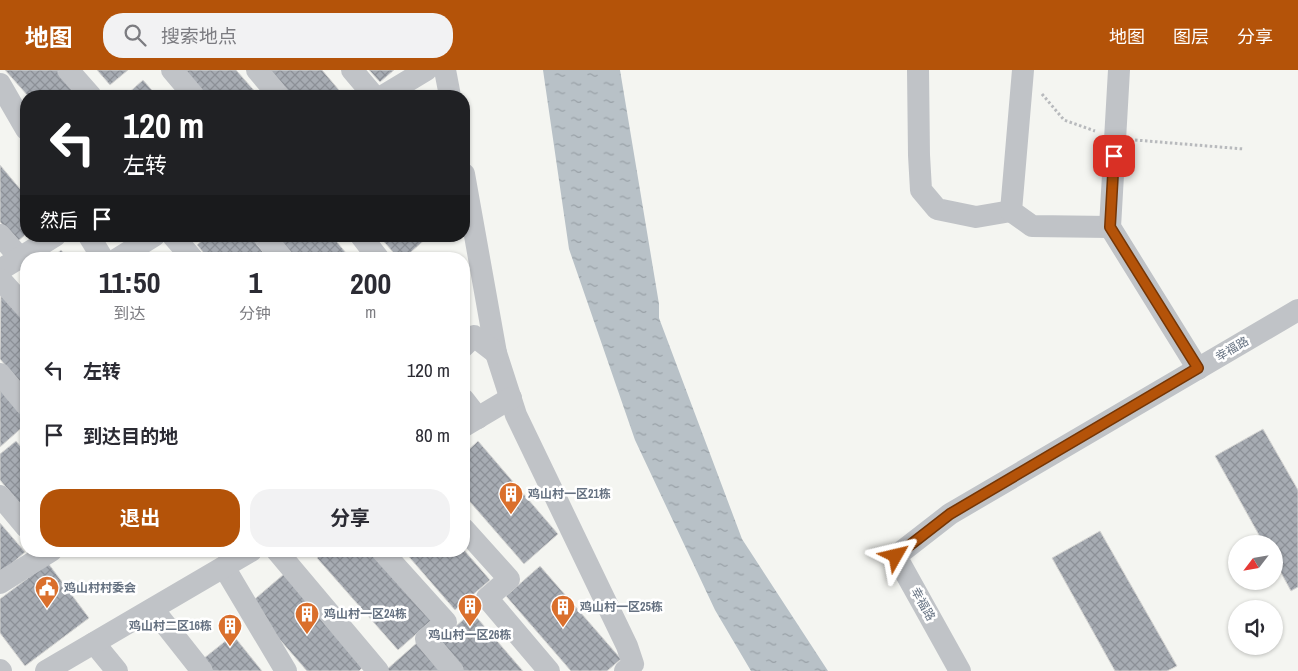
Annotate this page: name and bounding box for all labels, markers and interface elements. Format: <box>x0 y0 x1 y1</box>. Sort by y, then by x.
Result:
search box <box>103 13 453 58</box>
text: 地图 <box>25 21 73 53</box>
icon: search <box>121 21 149 49</box>
text: 搜索地点 <box>161 23 237 49</box>
text: 地图 <box>1109 24 1145 49</box>
text: 图层 <box>1173 24 1209 49</box>
text: 分享 <box>1237 24 1273 49</box>
text: 120 m <box>123 102 204 149</box>
icon: left <box>40 110 105 175</box>
pin <box>1093 135 1135 177</box>
icon: arrive <box>1100 142 1128 170</box>
text: 左转 <box>123 150 167 180</box>
icon: arrive <box>88 205 116 233</box>
text: 然后 <box>40 207 78 233</box>
text: 11:50 <box>99 262 160 302</box>
text: 1 <box>248 262 262 302</box>
text: 200 <box>350 263 391 303</box>
text: m <box>365 301 376 323</box>
text: 到达 <box>114 302 146 324</box>
text: 分钟 <box>239 302 271 324</box>
street label: 幸福路 <box>1212 333 1252 365</box>
icon: left <box>40 356 68 384</box>
text: 120 m <box>407 357 450 383</box>
text: 左转 <box>83 358 121 384</box>
icon: arrive <box>40 421 68 449</box>
text: 80 m <box>415 422 450 448</box>
text: 到达目的地 <box>83 423 178 449</box>
building icon: 鸡山村一区21栋 <box>498 481 524 515</box>
place label: 鸡山村一区21栋 <box>527 486 611 502</box>
button: 退出 <box>40 489 240 547</box>
button: 分享 <box>250 489 450 547</box>
position arrow <box>869 529 921 581</box>
north arrow <box>1228 535 1282 590</box>
map controls <box>1228 535 1283 655</box>
public building icon: 鸡山村村委会 <box>34 575 60 609</box>
place label: 鸡山村村委会 <box>63 580 136 596</box>
street label: 幸福路 <box>907 584 939 624</box>
building icon: 鸡山村一区26栋 <box>457 593 483 627</box>
building icon: 鸡山村一区25栋 <box>550 594 576 628</box>
place label: 鸡山村一区25栋 <box>579 599 663 615</box>
button: sound <box>1228 600 1283 655</box>
building icon: 鸡山村一区24栋 <box>294 601 320 635</box>
place label: 鸡山村一区24栋 <box>323 606 407 622</box>
building icon: 鸡山村二区16栋 <box>217 613 243 647</box>
place label: 鸡山村二区16栋 <box>128 618 212 634</box>
place label: 鸡山村一区26栋 <box>428 627 511 643</box>

